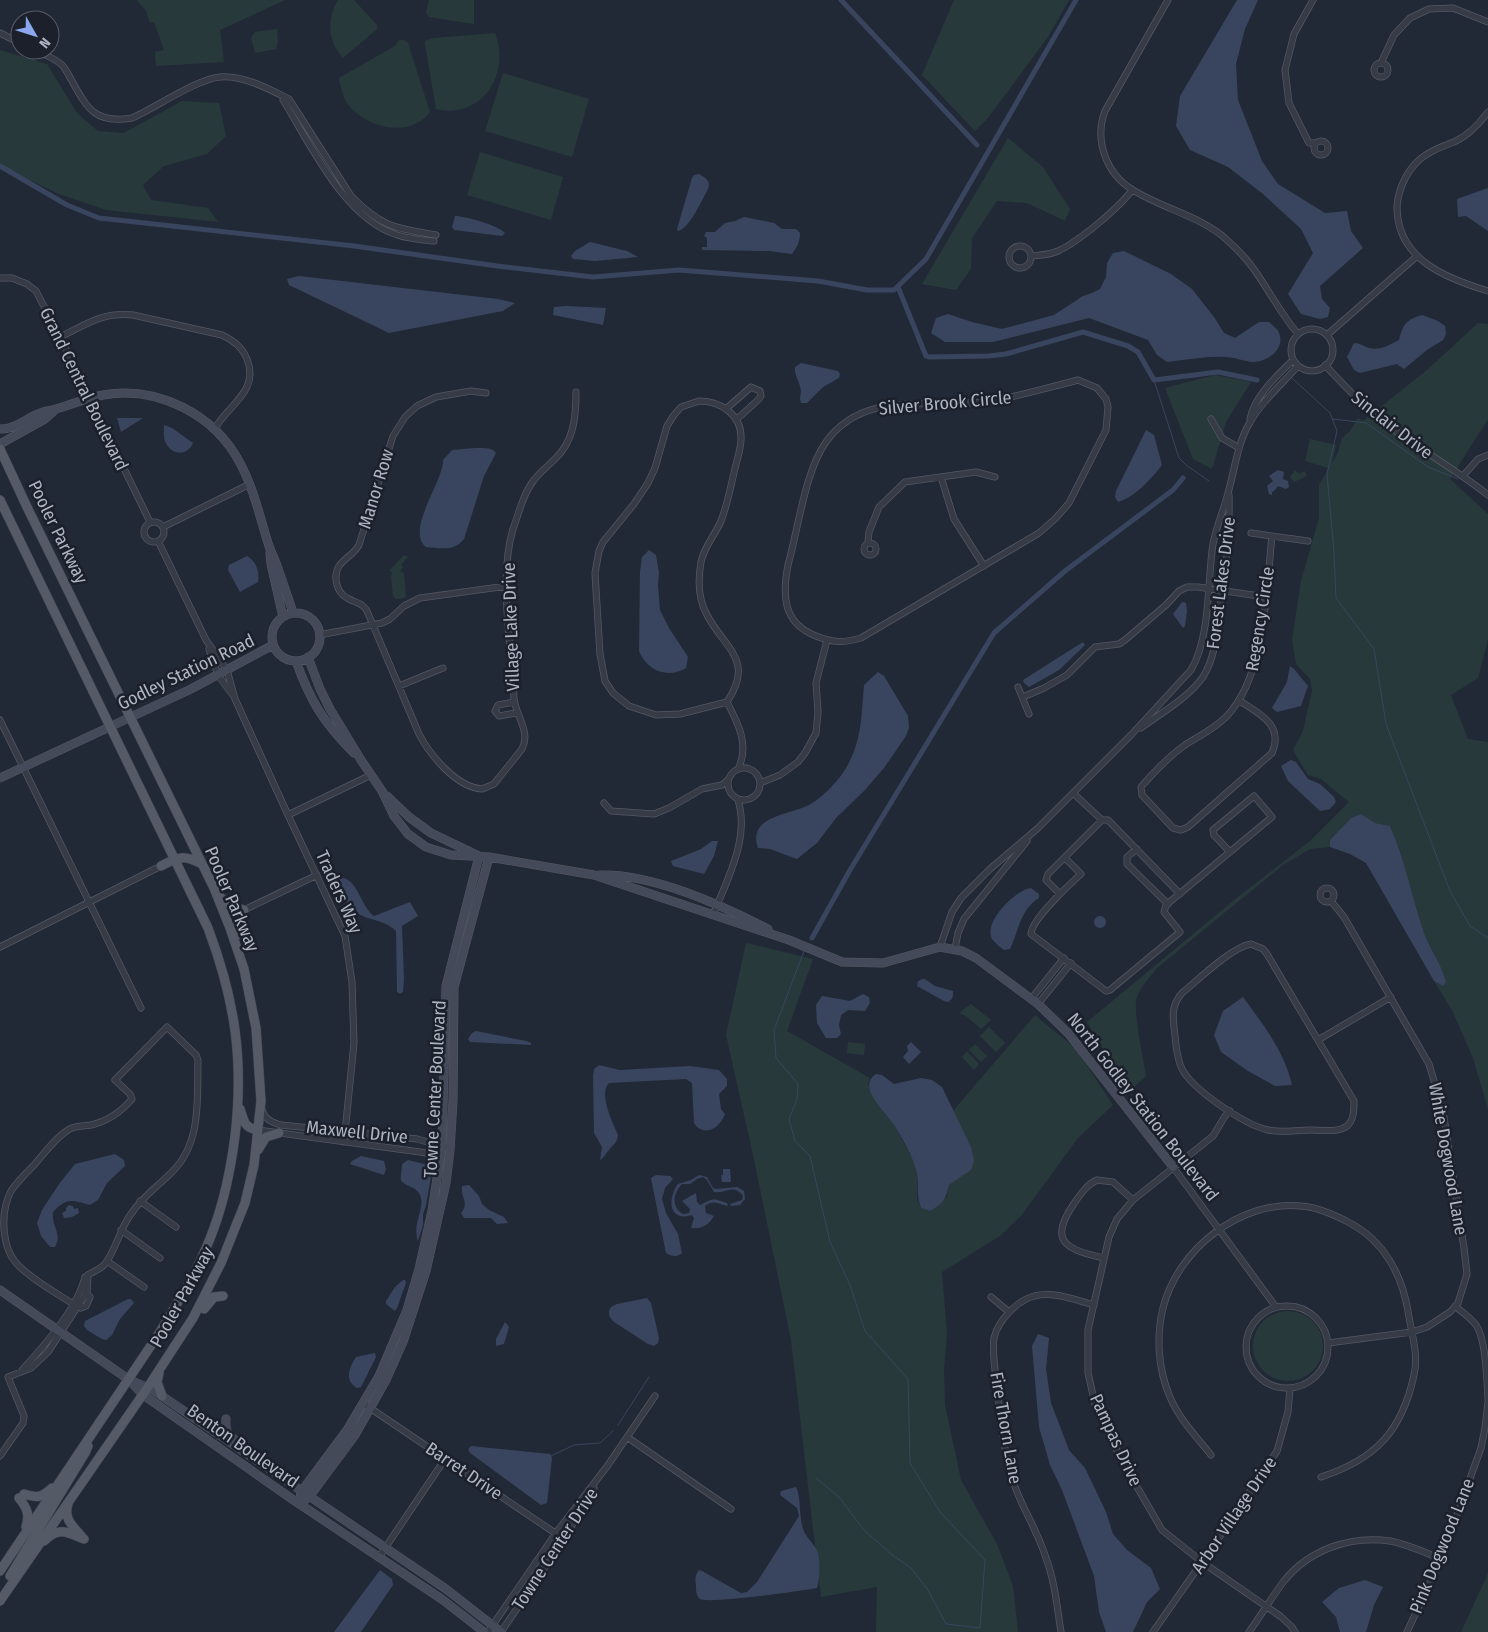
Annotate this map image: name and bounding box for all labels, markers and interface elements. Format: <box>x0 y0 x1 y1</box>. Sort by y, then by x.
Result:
north arrow <box>10 10 60 60</box>
text: N <box>35 34 54 51</box>
street label: Grand Central Boulevard <box>35 304 133 474</box>
street label: Silver Brook Circle <box>878 386 1012 420</box>
street label: Sinclair Drive <box>1347 386 1437 464</box>
street label: Manor Row <box>354 446 399 531</box>
street label: Pooler Parkway <box>24 477 92 587</box>
street label: Forest Lakes Drive <box>1202 516 1240 650</box>
street label: Village Lake Drive <box>498 562 524 692</box>
street label: Regency Circle <box>1241 565 1279 673</box>
street label: Godley Station Road <box>114 629 258 715</box>
street label: Pooler Parkway <box>200 843 264 955</box>
street label: Traders Way <box>311 847 367 937</box>
street label: Towne Center Boulevard <box>419 1000 451 1178</box>
street label: North Godley Station Boulevard <box>1063 1009 1223 1205</box>
street label: White Dogwood Lane <box>1424 1081 1472 1237</box>
street label: Maxwell Drive <box>305 1116 409 1148</box>
street label: Pooler Parkway <box>145 1243 219 1351</box>
street label: Fire Thorn Lane <box>985 1370 1027 1486</box>
street label: Pampas Drive <box>1085 1390 1147 1490</box>
street label: Benton Boulevard <box>183 1399 303 1493</box>
street label: Barret Drive <box>421 1437 507 1505</box>
street label: Arbor Village Drive <box>1187 1452 1281 1578</box>
street label: Pink Dogwood Lane <box>1405 1475 1479 1617</box>
street label: Towne Center Drive <box>507 1484 603 1614</box>

